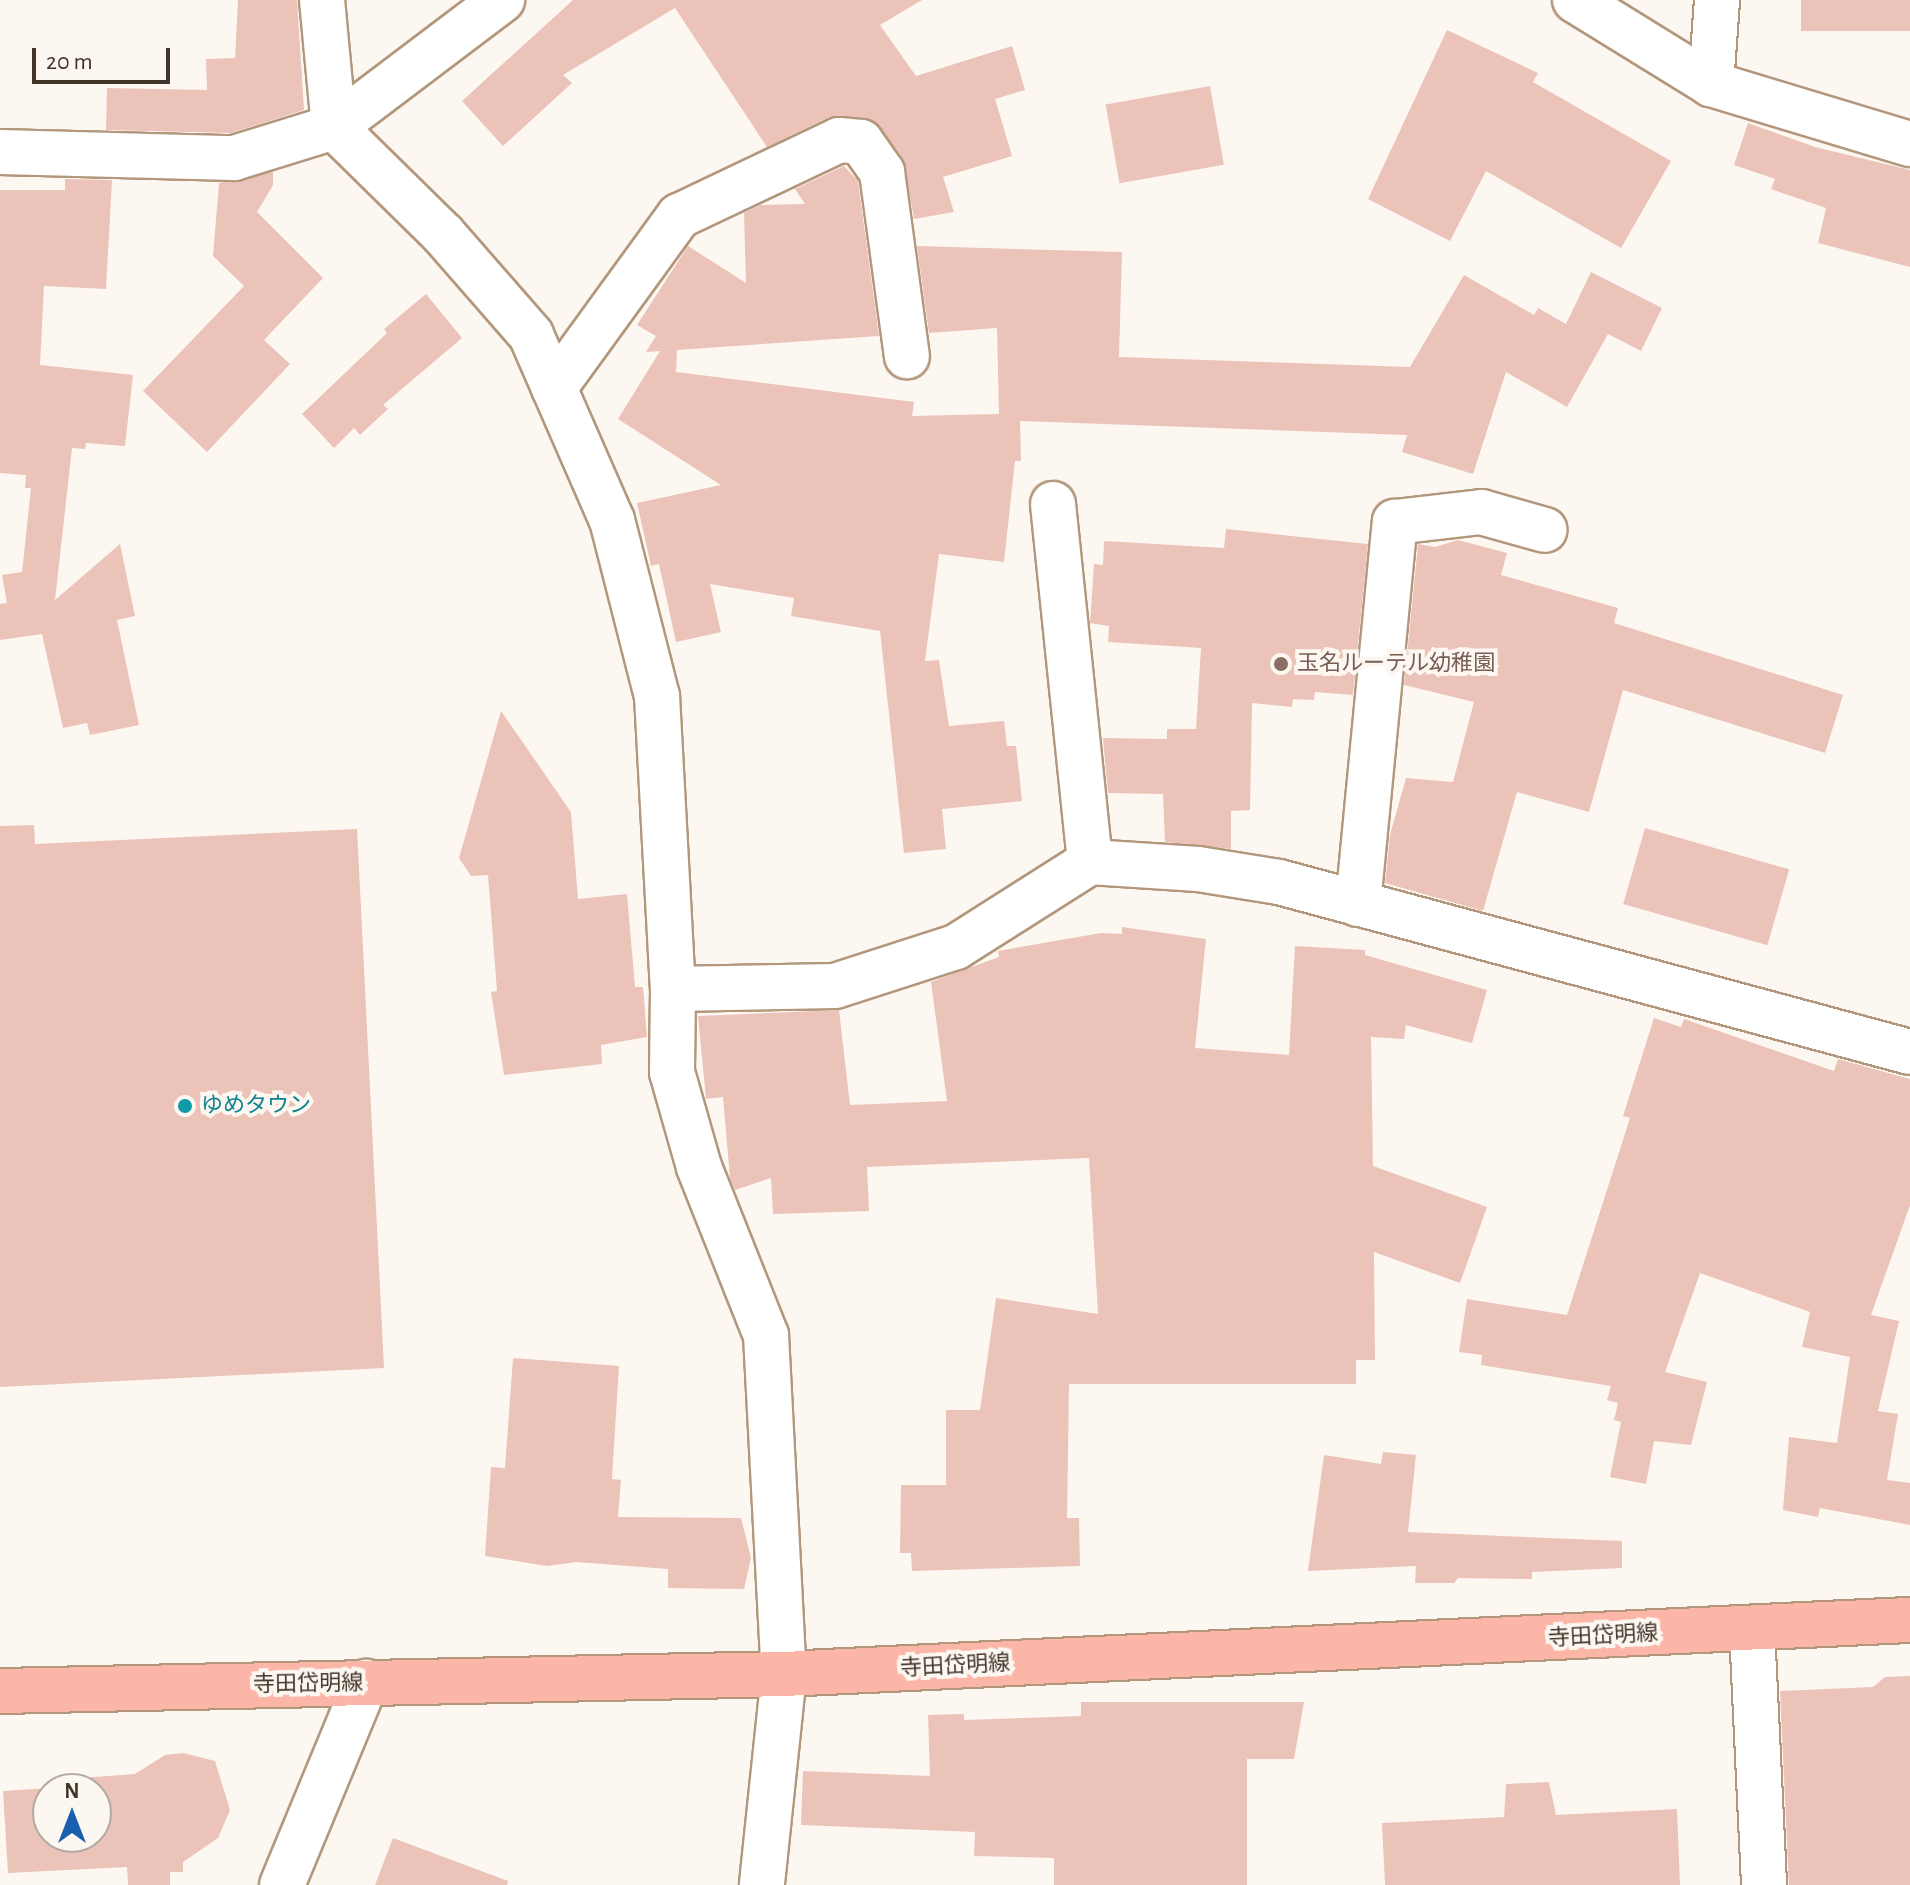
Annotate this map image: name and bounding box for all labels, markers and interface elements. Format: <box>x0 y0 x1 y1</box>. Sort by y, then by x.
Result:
scale bar <box>36 32 174 82</box>
text: 20 m <box>46 50 93 74</box>
place label: 玉名ルーテル幼稚園 <box>1297 651 1495 677</box>
marker: 玉名ルーテル幼稚園 <box>1272 655 1290 673</box>
place label: ゆめタウン <box>201 1093 311 1119</box>
marker: ゆめタウン <box>176 1097 194 1115</box>
street label: 寺田岱明線 <box>1547 1620 1659 1652</box>
street label: 寺田岱明線 <box>899 1650 1011 1682</box>
street label: 寺田岱明線 <box>253 1670 363 1698</box>
north arrow <box>32 1773 112 1853</box>
text: N <box>64 1780 80 1802</box>

